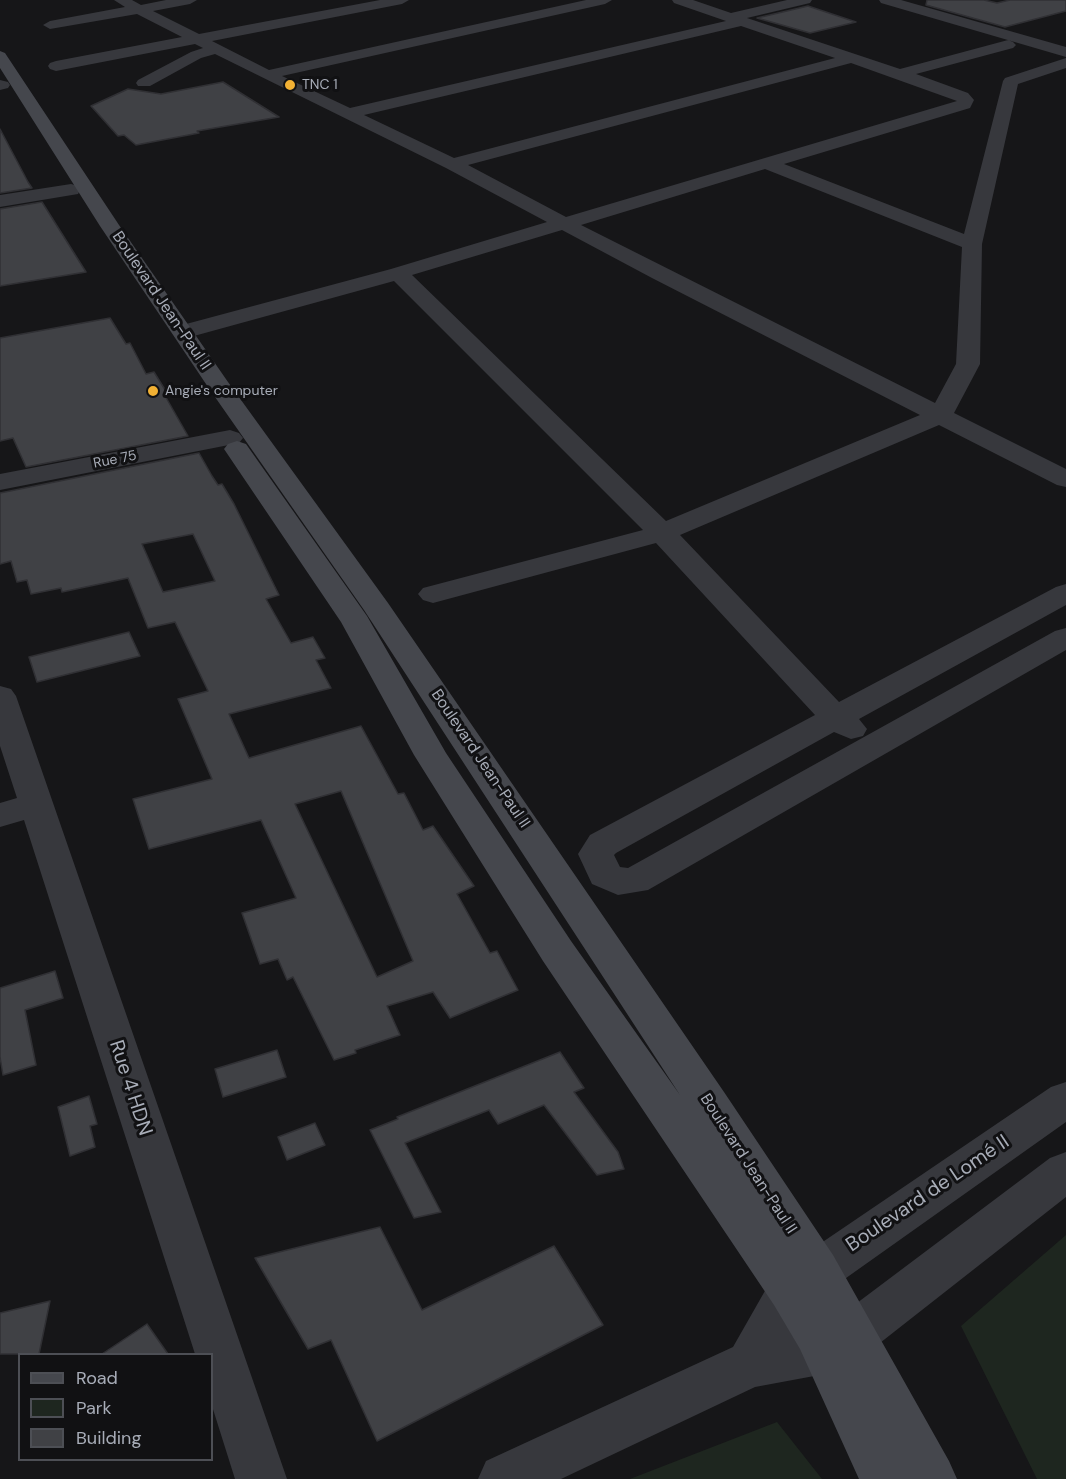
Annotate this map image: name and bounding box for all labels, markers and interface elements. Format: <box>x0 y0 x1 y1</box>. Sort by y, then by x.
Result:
place label: TNC 1 <box>302 77 338 93</box>
marker: TNC 1 <box>283 78 297 92</box>
street label: Boulevard Jean-Paul II <box>107 228 215 374</box>
place label: Angie's computer <box>165 383 278 399</box>
marker: Angie's computer <box>146 384 160 398</box>
street label: Rue 75 <box>92 448 138 472</box>
street label: Boulevard Jean-Paul II <box>426 686 534 832</box>
street label: Rue 4 HDN <box>103 1037 157 1139</box>
street label: Boulevard Jean-Paul II <box>696 1090 800 1238</box>
street label: Boulevard de Lomé II <box>842 1130 1014 1258</box>
legend <box>18 1353 213 1461</box>
text: Road <box>76 1366 118 1390</box>
text: Park <box>76 1396 112 1420</box>
text: Building <box>76 1426 141 1450</box>

